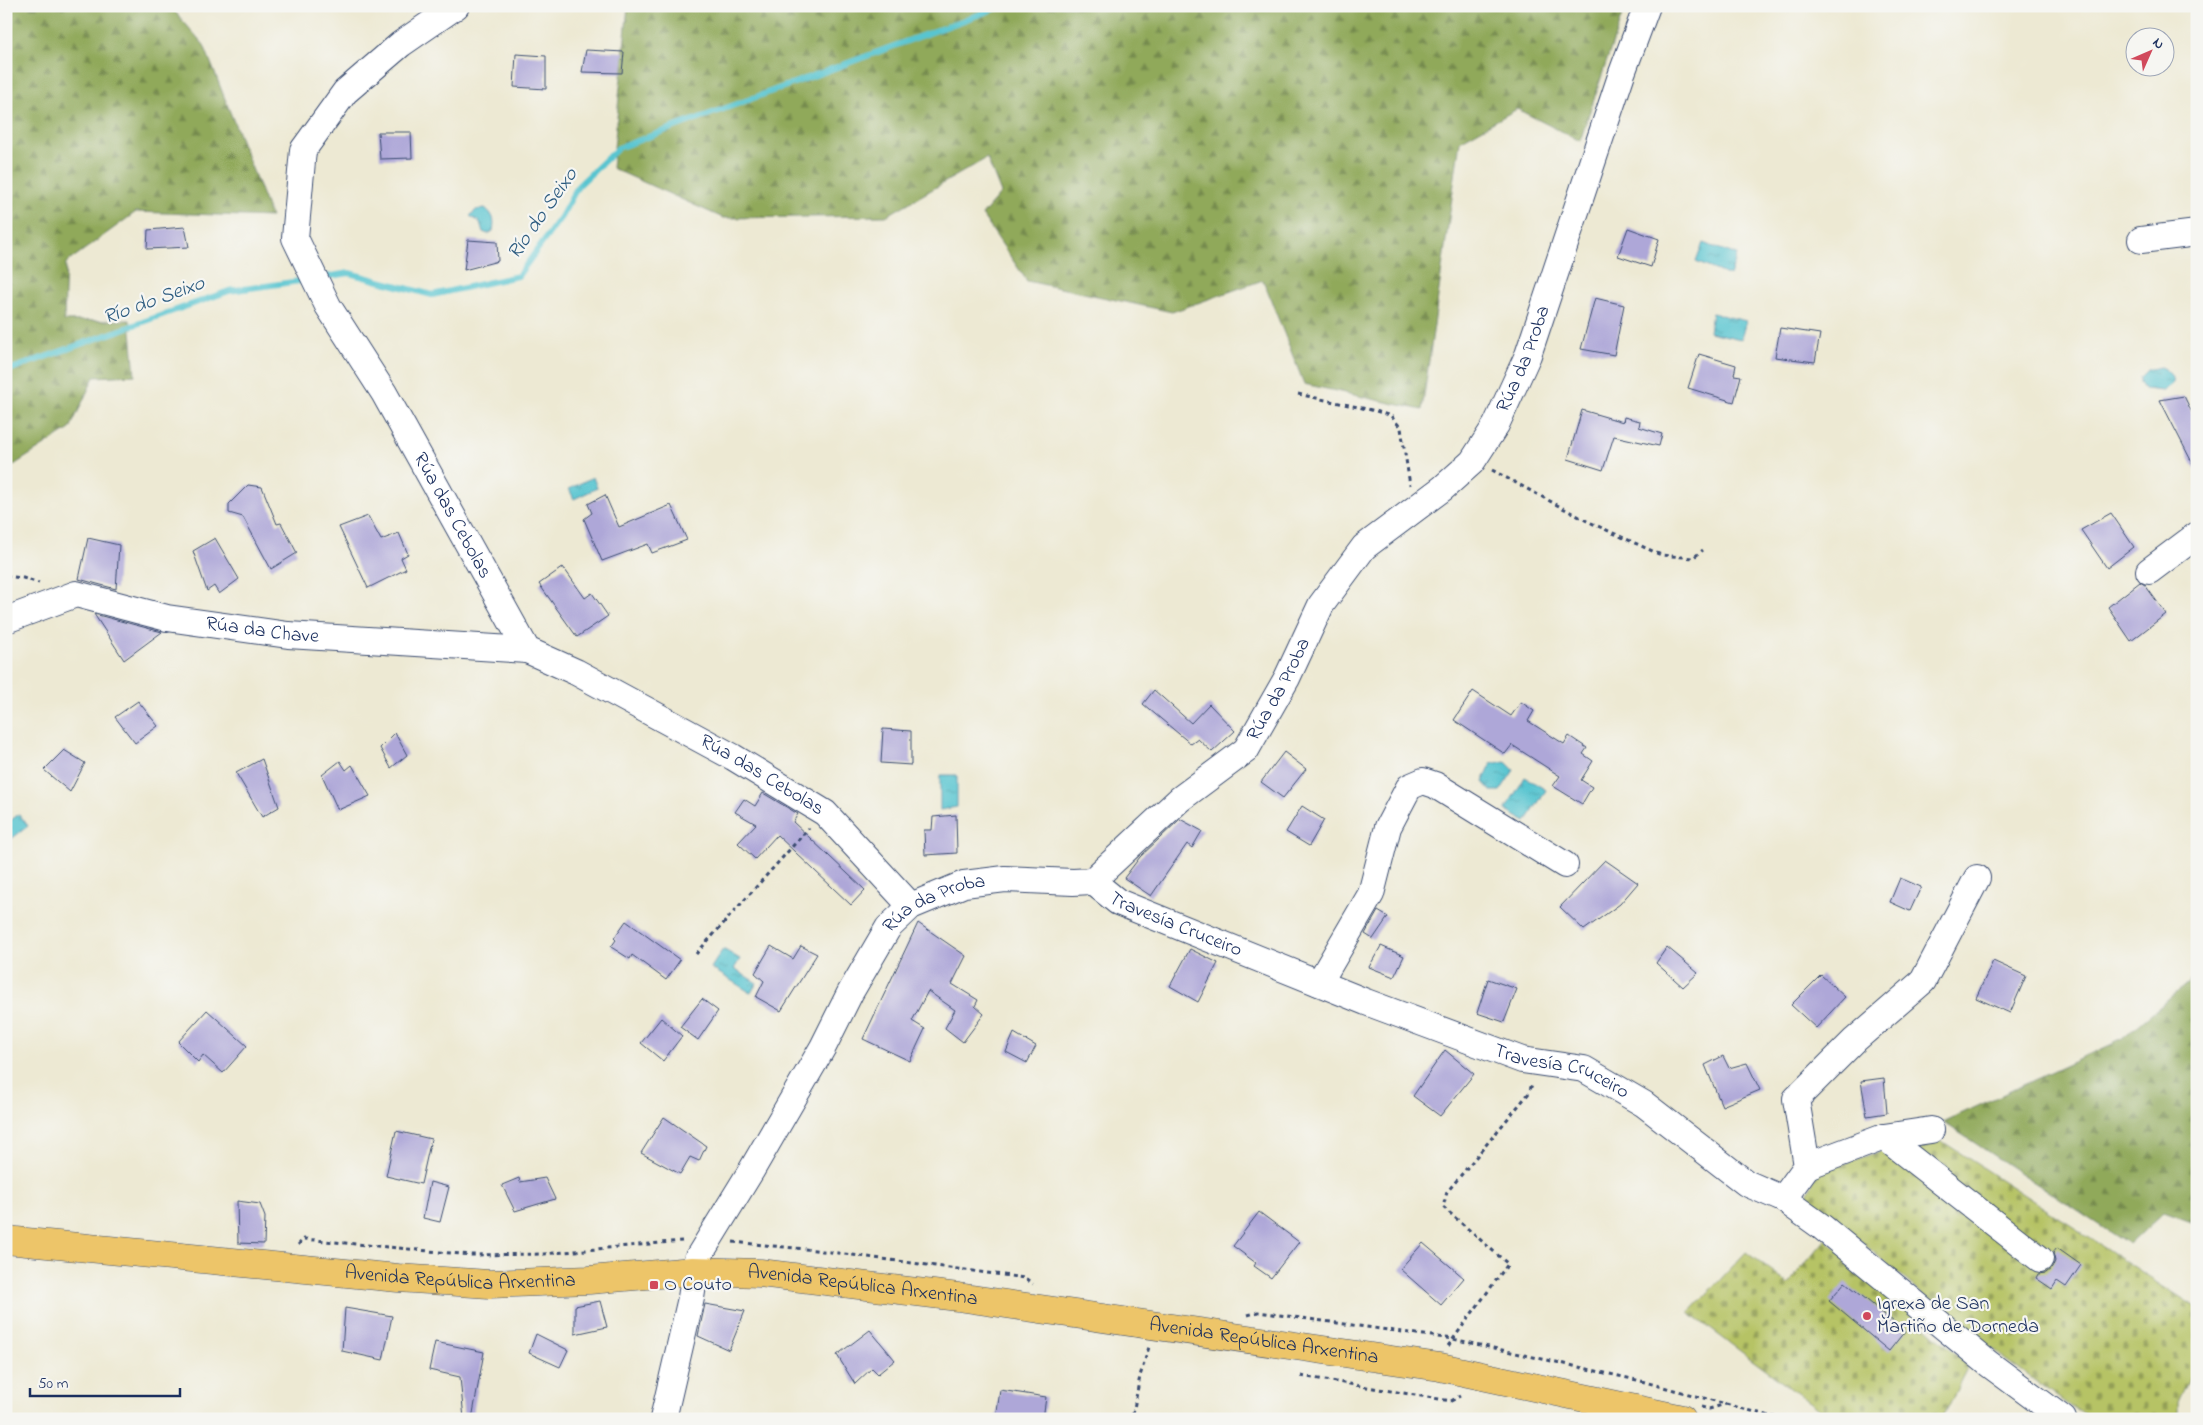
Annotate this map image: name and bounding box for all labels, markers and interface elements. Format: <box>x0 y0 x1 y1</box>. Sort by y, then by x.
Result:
north arrow <box>2126 28 2176 78</box>
text: N <box>2147 33 2169 55</box>
water label: Río do Seixo <box>500 161 586 266</box>
water label: Río do Seixo <box>99 268 210 333</box>
street label: Rúa da Proba <box>1489 302 1558 417</box>
street label: Rúa das Cebolas <box>405 447 499 584</box>
street label: Rúa da Chave <box>204 609 320 651</box>
street label: Rúa da Proba <box>1240 633 1318 746</box>
street label: Rúa das Cebolas <box>694 727 829 824</box>
street label: Rúa da Proba <box>876 867 987 940</box>
street label: Travesía Cruceiro <box>1102 885 1246 965</box>
street label: Travesía Cruceiro <box>1490 1036 1635 1107</box>
street label: Avenida República Arxentina <box>343 1258 576 1299</box>
street label: Avenida República Arxentina <box>747 1258 980 1314</box>
place label: O Couto <box>664 1271 732 1300</box>
marker: O Couto <box>648 1279 660 1291</box>
place label: Igrexa de San Martiño de Dorneda <box>1877 1290 2039 1342</box>
street label: Avenida República Arxentina <box>1147 1310 1380 1372</box>
marker: Igrexa de San Martiño de Dorneda <box>1861 1310 1873 1322</box>
scale bar <box>30 1365 180 1397</box>
text: 50 m <box>38 1373 69 1395</box>

